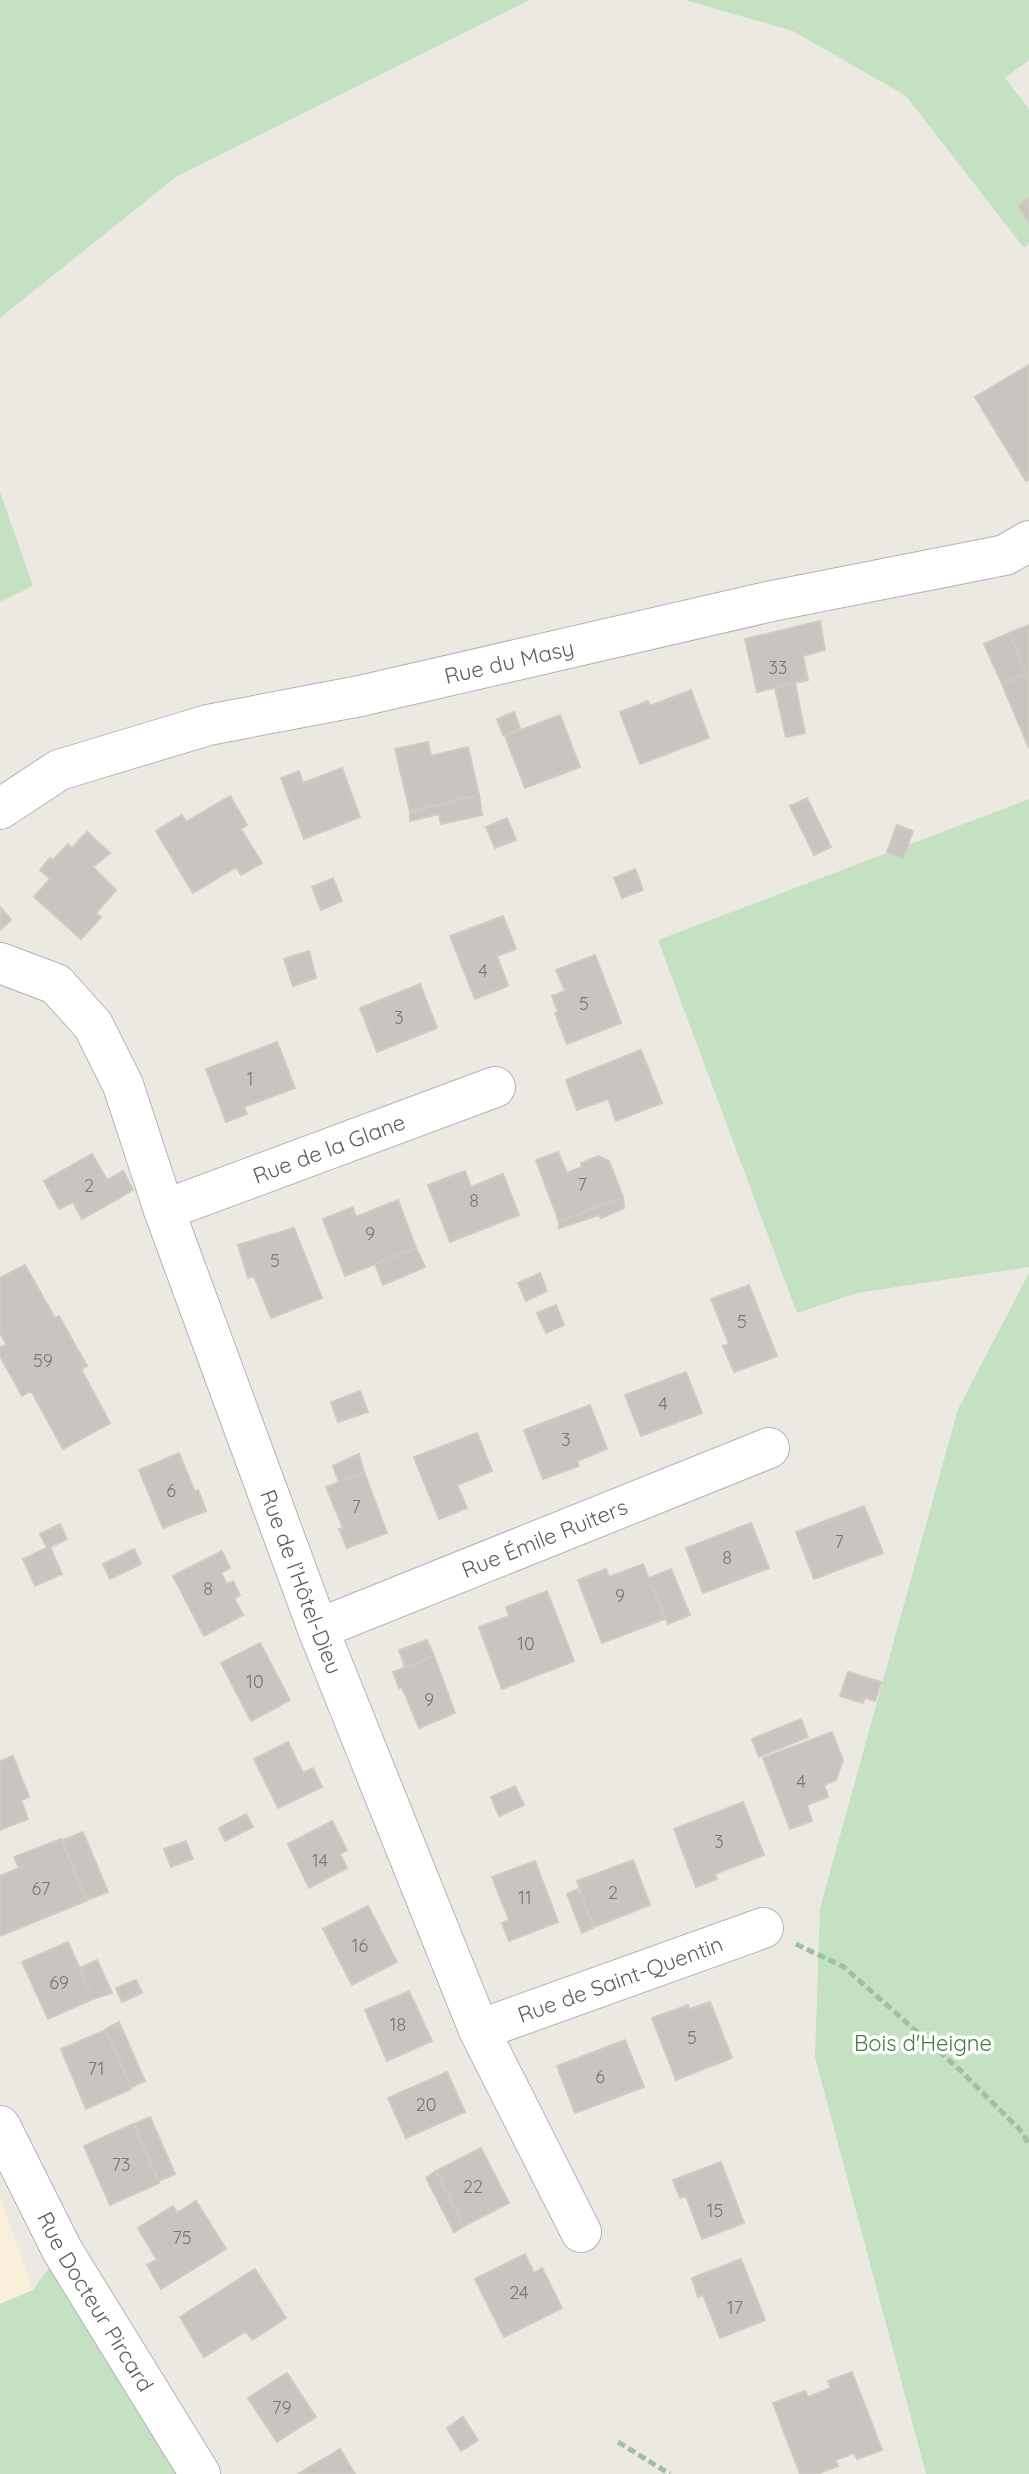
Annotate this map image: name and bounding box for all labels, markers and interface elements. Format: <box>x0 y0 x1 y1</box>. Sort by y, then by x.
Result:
street label: Rue du Masy <box>441 633 576 690</box>
house number: 33 <box>769 656 787 679</box>
house number: 4 <box>478 959 488 982</box>
house number: 5 <box>579 992 589 1015</box>
house number: 3 <box>394 1006 404 1029</box>
house number: 1 <box>247 1067 253 1090</box>
street label: Rue de la Glane <box>249 1108 409 1190</box>
house number: 7 <box>577 1173 587 1196</box>
house number: 2 <box>84 1174 94 1197</box>
house number: 8 <box>469 1189 479 1212</box>
house number: 9 <box>365 1222 375 1245</box>
house number: 5 <box>270 1249 280 1272</box>
house number: 5 <box>737 1310 747 1333</box>
house number: 59 <box>33 1349 53 1372</box>
house number: 4 <box>658 1392 668 1415</box>
house number: 3 <box>561 1428 571 1451</box>
house number: 6 <box>166 1479 176 1502</box>
street label: Rue de l’Hôtel-Dieu <box>254 1486 349 1678</box>
street label: Rue Émile Ruiters <box>457 1492 632 1584</box>
house number: 7 <box>351 1495 361 1518</box>
house number: 7 <box>834 1530 844 1553</box>
house number: 8 <box>722 1546 732 1569</box>
house number: 8 <box>203 1577 213 1600</box>
house number: 9 <box>615 1584 625 1607</box>
house number: 10 <box>517 1632 535 1655</box>
house number: 10 <box>246 1670 264 1693</box>
house number: 9 <box>424 1688 434 1711</box>
house number: 4 <box>796 1770 806 1793</box>
house number: 3 <box>714 1830 724 1853</box>
house number: 14 <box>312 1849 328 1872</box>
house number: 67 <box>32 1877 50 1900</box>
house number: 2 <box>608 1881 618 1904</box>
house number: 11 <box>518 1886 532 1909</box>
street label: Rue de Saint-Quentin <box>514 1930 727 2029</box>
house number: 16 <box>352 1934 368 1957</box>
house number: 69 <box>49 1971 69 1994</box>
house number: 18 <box>390 2013 406 2036</box>
house number: 5 <box>687 2026 697 2049</box>
park label: Bois d'Heigne <box>854 2029 992 2057</box>
house number: 71 <box>88 2057 104 2080</box>
house number: 6 <box>595 2065 605 2088</box>
house number: 20 <box>416 2093 436 2116</box>
house number: 73 <box>112 2153 130 2176</box>
house number: 22 <box>463 2175 483 2198</box>
house number: 15 <box>707 2199 723 2222</box>
street label: Rue Docteur Pircard <box>31 2207 160 2397</box>
house number: 75 <box>172 2226 192 2249</box>
house number: 24 <box>509 2281 529 2304</box>
house number: 17 <box>727 2296 743 2319</box>
house number: 79 <box>272 2396 292 2419</box>

